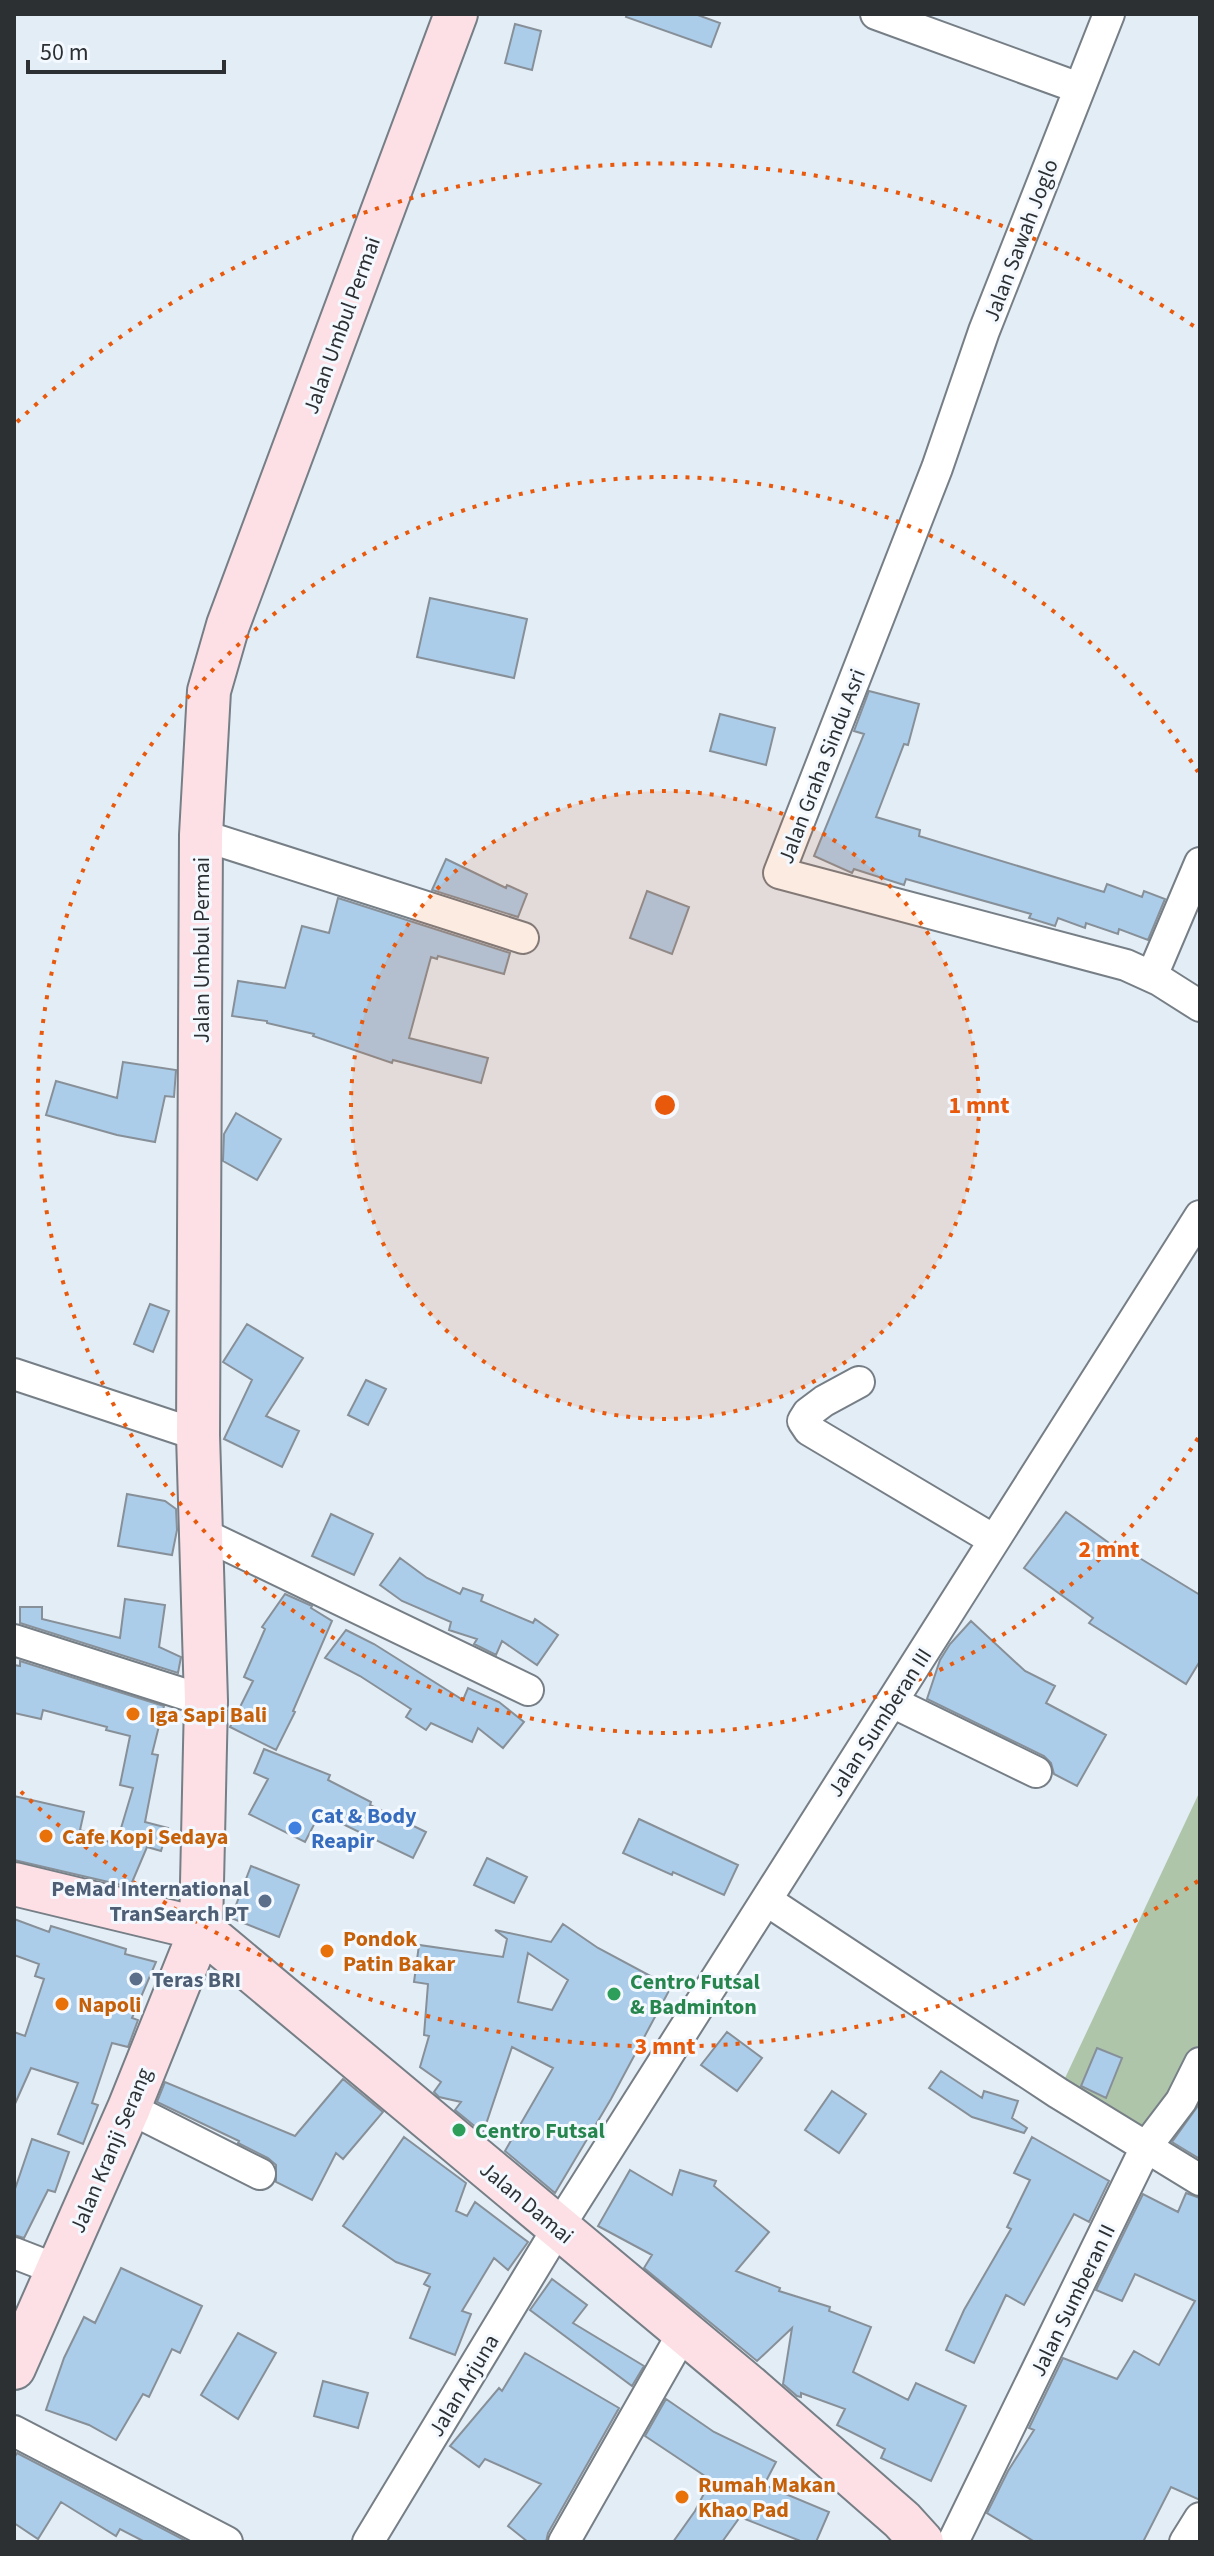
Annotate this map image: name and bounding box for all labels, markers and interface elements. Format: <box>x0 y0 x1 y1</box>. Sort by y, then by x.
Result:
scale bar <box>28 24 224 74</box>
text: 50 m <box>40 35 89 70</box>
street label: Jalan Sawah Joglo <box>975 154 1067 326</box>
street label: Jalan Umbul Permai <box>295 232 389 418</box>
street label: Jalan Graha Sindu Asri <box>770 664 874 868</box>
street label: Jalan Umbul Permai <box>186 857 218 1043</box>
text: 1 mnt <box>949 1088 1009 1123</box>
centre of rings <box>651 1091 679 1119</box>
text: 2 mnt <box>1079 1532 1139 1567</box>
street label: Jalan Sumberan III <box>820 1642 940 1803</box>
place label: Iga Sapi Bali <box>149 1699 267 1731</box>
marker: Iga Sapi Bali <box>124 1705 142 1723</box>
place label: Cat & Body Reapir <box>311 1800 417 1857</box>
marker: Cat & Body Reapir <box>286 1819 304 1837</box>
place label: Cafe Kopi Sedaya <box>62 1821 228 1853</box>
marker: Cafe Kopi Sedaya <box>37 1827 55 1845</box>
place label: PeMad International TranSearch PT <box>51 1873 250 1930</box>
marker: PeMad International TranSearch PT <box>256 1892 274 1910</box>
place label: Pondok Patin Bakar <box>343 1923 455 1980</box>
marker: Pondok Patin Bakar <box>318 1942 336 1960</box>
place label: Teras BRI <box>152 1964 241 1996</box>
place label: Centro Futsal & Badminton <box>630 1966 761 2023</box>
marker: Teras BRI <box>127 1970 145 1988</box>
marker: Centro Futsal & Badminton <box>605 1985 623 2003</box>
place label: Napoli <box>78 1989 141 2021</box>
marker: Napoli <box>53 1995 71 2013</box>
text: 3 mnt <box>635 2029 695 2064</box>
street label: Jalan Kranji Serang <box>62 2063 160 2238</box>
place label: Centro Futsal <box>475 2115 606 2147</box>
marker: Centro Futsal <box>450 2121 468 2139</box>
street label: Jalan Damai <box>472 2154 580 2252</box>
street label: Jalan Sumberan II <box>1022 2219 1124 2382</box>
street label: Jalan Arjuna <box>421 2328 507 2443</box>
place label: Rumah Makan Khao Pad <box>698 2469 836 2526</box>
marker: Rumah Makan Khao Pad <box>673 2488 691 2506</box>

